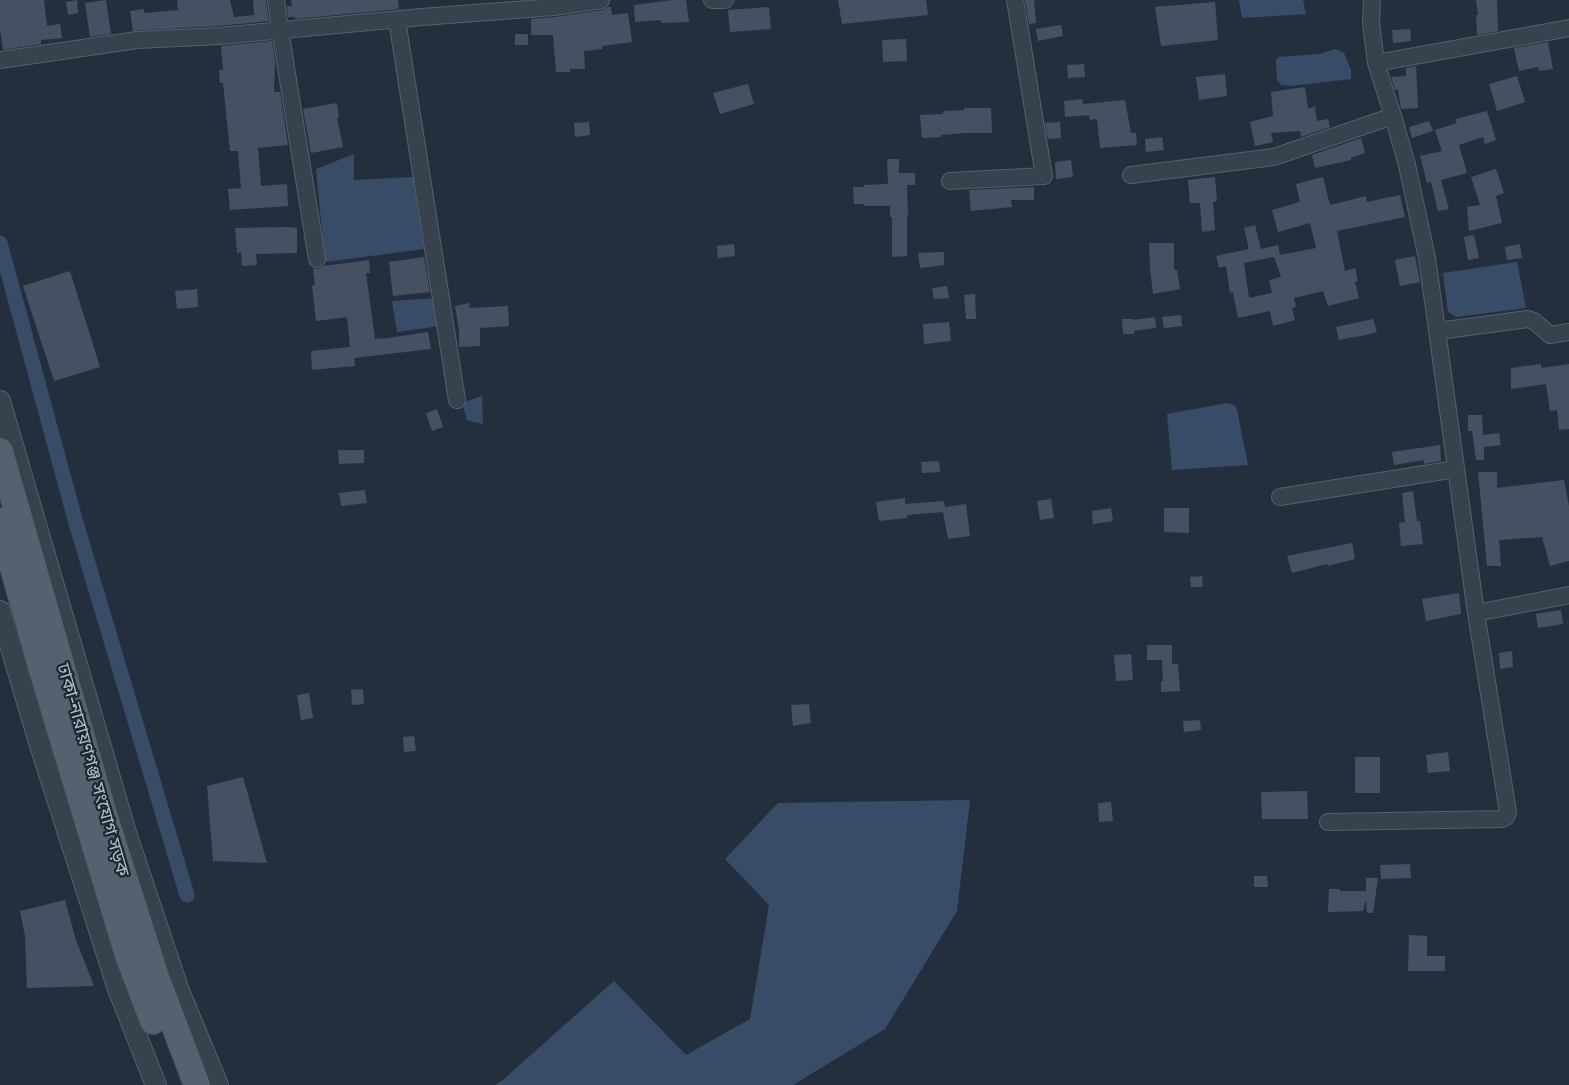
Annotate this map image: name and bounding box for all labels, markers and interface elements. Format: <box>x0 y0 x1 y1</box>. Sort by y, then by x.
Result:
street label: ঢাকা-নারায়ণগঞ্জ সংযোগ সড়ক <box>52 661 134 879</box>

